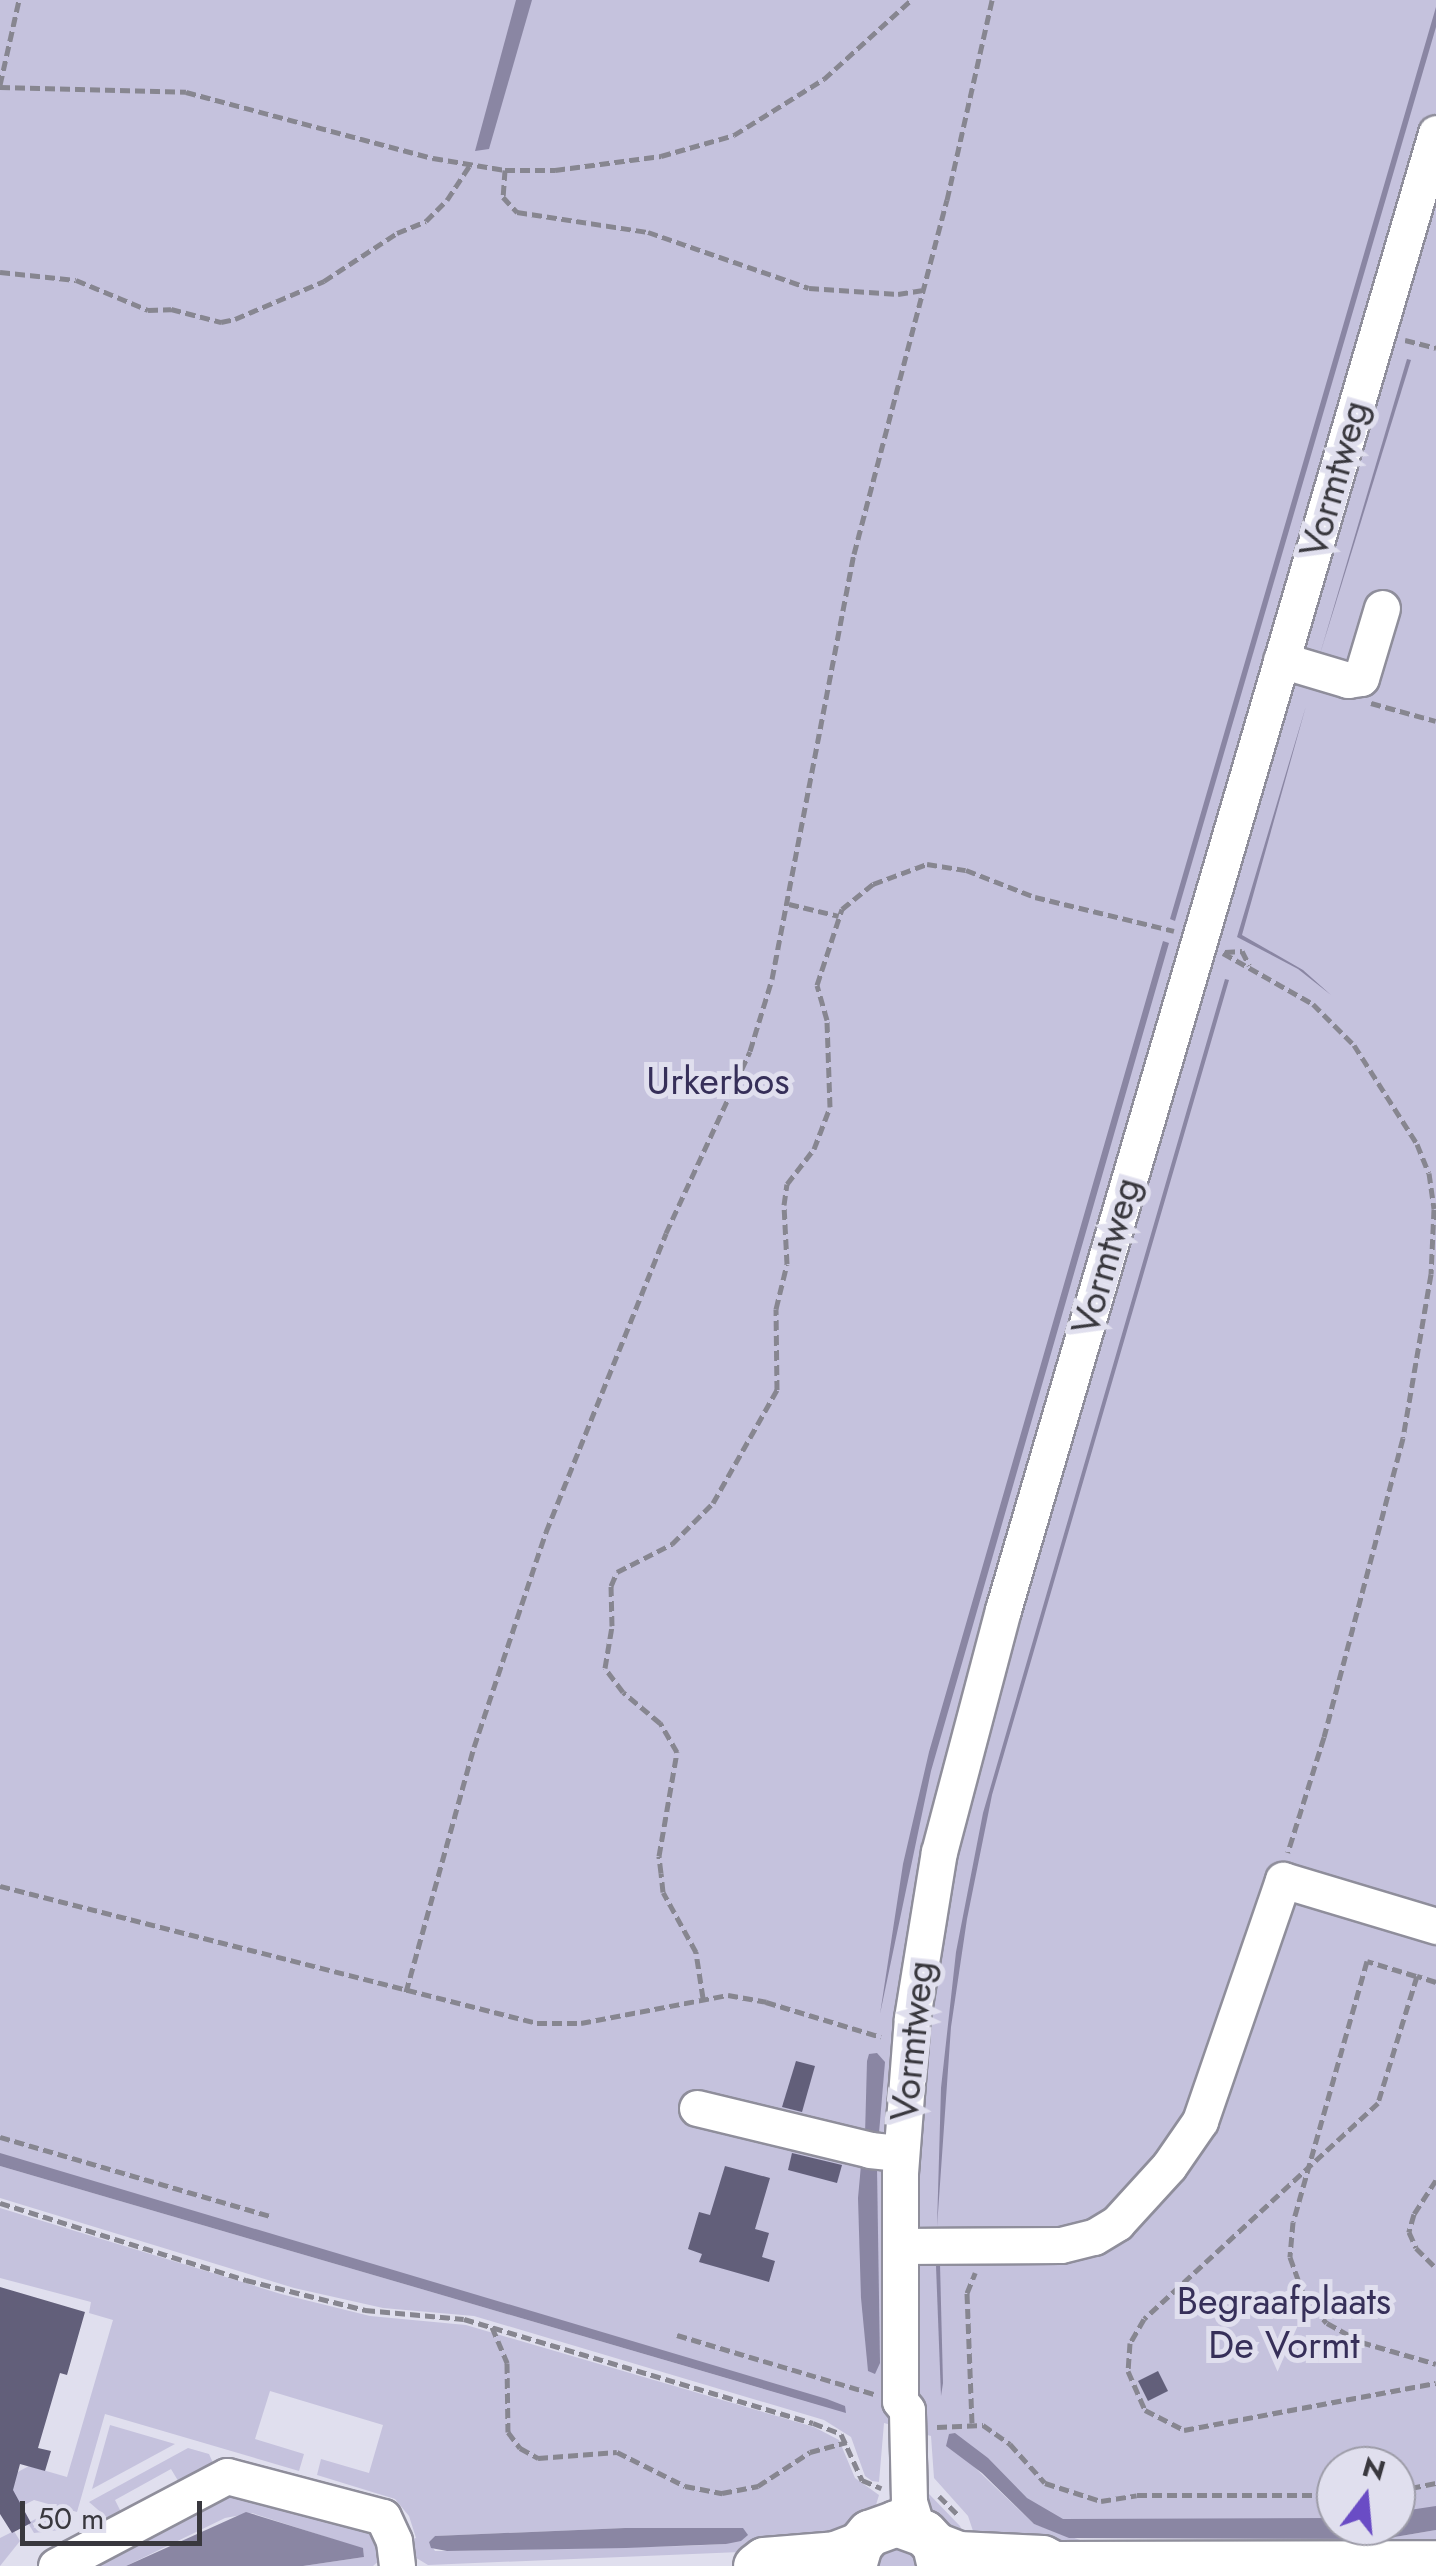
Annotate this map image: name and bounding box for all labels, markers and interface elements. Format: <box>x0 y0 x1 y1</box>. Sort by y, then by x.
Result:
street label: Vormtweg <box>1290 395 1378 563</box>
park label: Urkerbos <box>646 1058 790 1104</box>
street label: Vormtweg <box>1062 1172 1150 1340</box>
street label: Vormtweg <box>881 1959 943 2123</box>
park label: Begraafplaats De Vormt <box>1177 2278 1391 2368</box>
north arrow <box>1316 2446 1416 2546</box>
text: N <box>1358 2446 1390 2491</box>
scale bar <box>25 2481 208 2543</box>
text: 50 m <box>37 2497 104 2540</box>

